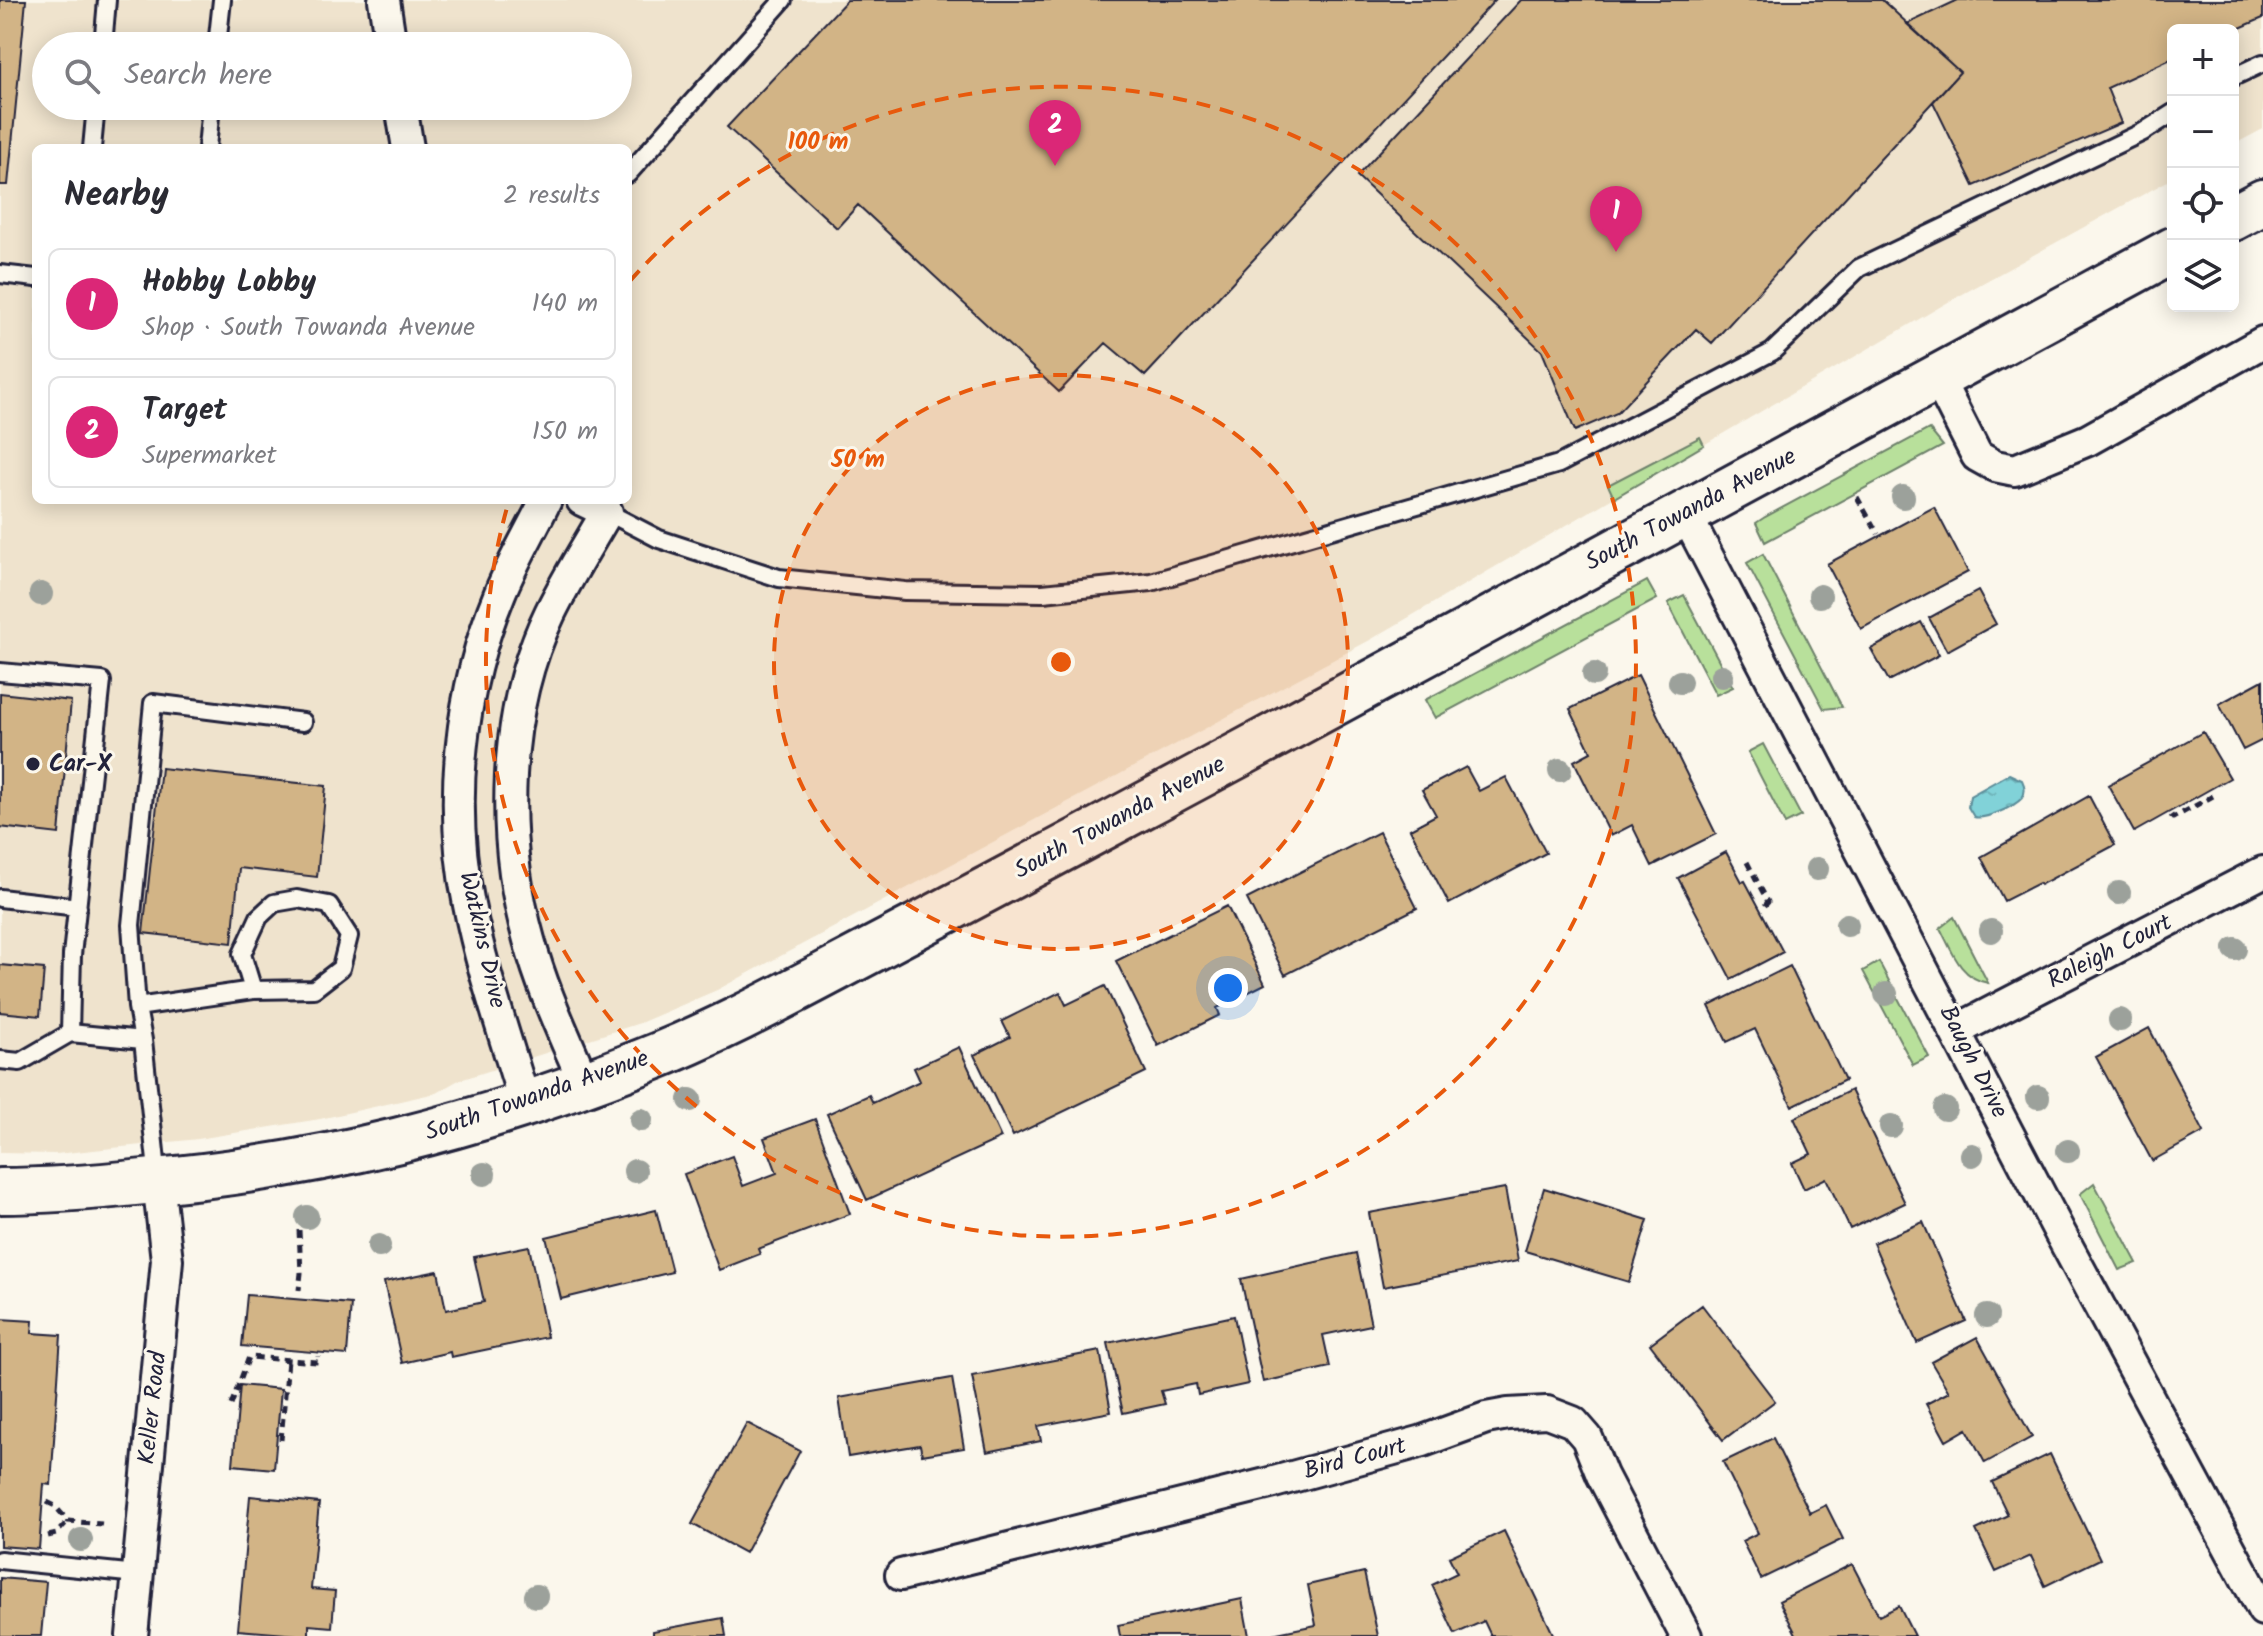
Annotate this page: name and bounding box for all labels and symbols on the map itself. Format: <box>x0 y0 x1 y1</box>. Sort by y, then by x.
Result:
pin: 2 <box>1029 100 1081 166</box>
text: 100 m <box>788 123 848 162</box>
pin: 1 <box>1590 186 1642 252</box>
street label: South Towanda Avenue <box>1578 438 1804 582</box>
text: 50 m <box>830 441 885 480</box>
centre of rings <box>1047 648 1075 676</box>
place label: Car-X <box>49 745 112 784</box>
street label: South Towanda Avenue <box>1007 746 1233 890</box>
marker: Car-X <box>24 755 42 773</box>
street label: Watkins Drive <box>447 868 517 1012</box>
street label: Raleigh Court <box>2041 904 2180 1000</box>
your location <box>1208 968 1248 1008</box>
street label: Baugh Drive <box>1928 999 2018 1125</box>
street label: South Towanda Avenue <box>420 1039 654 1153</box>
street label: Keller Road <box>128 1349 178 1466</box>
street label: Bird Court <box>1299 1426 1411 1491</box>

